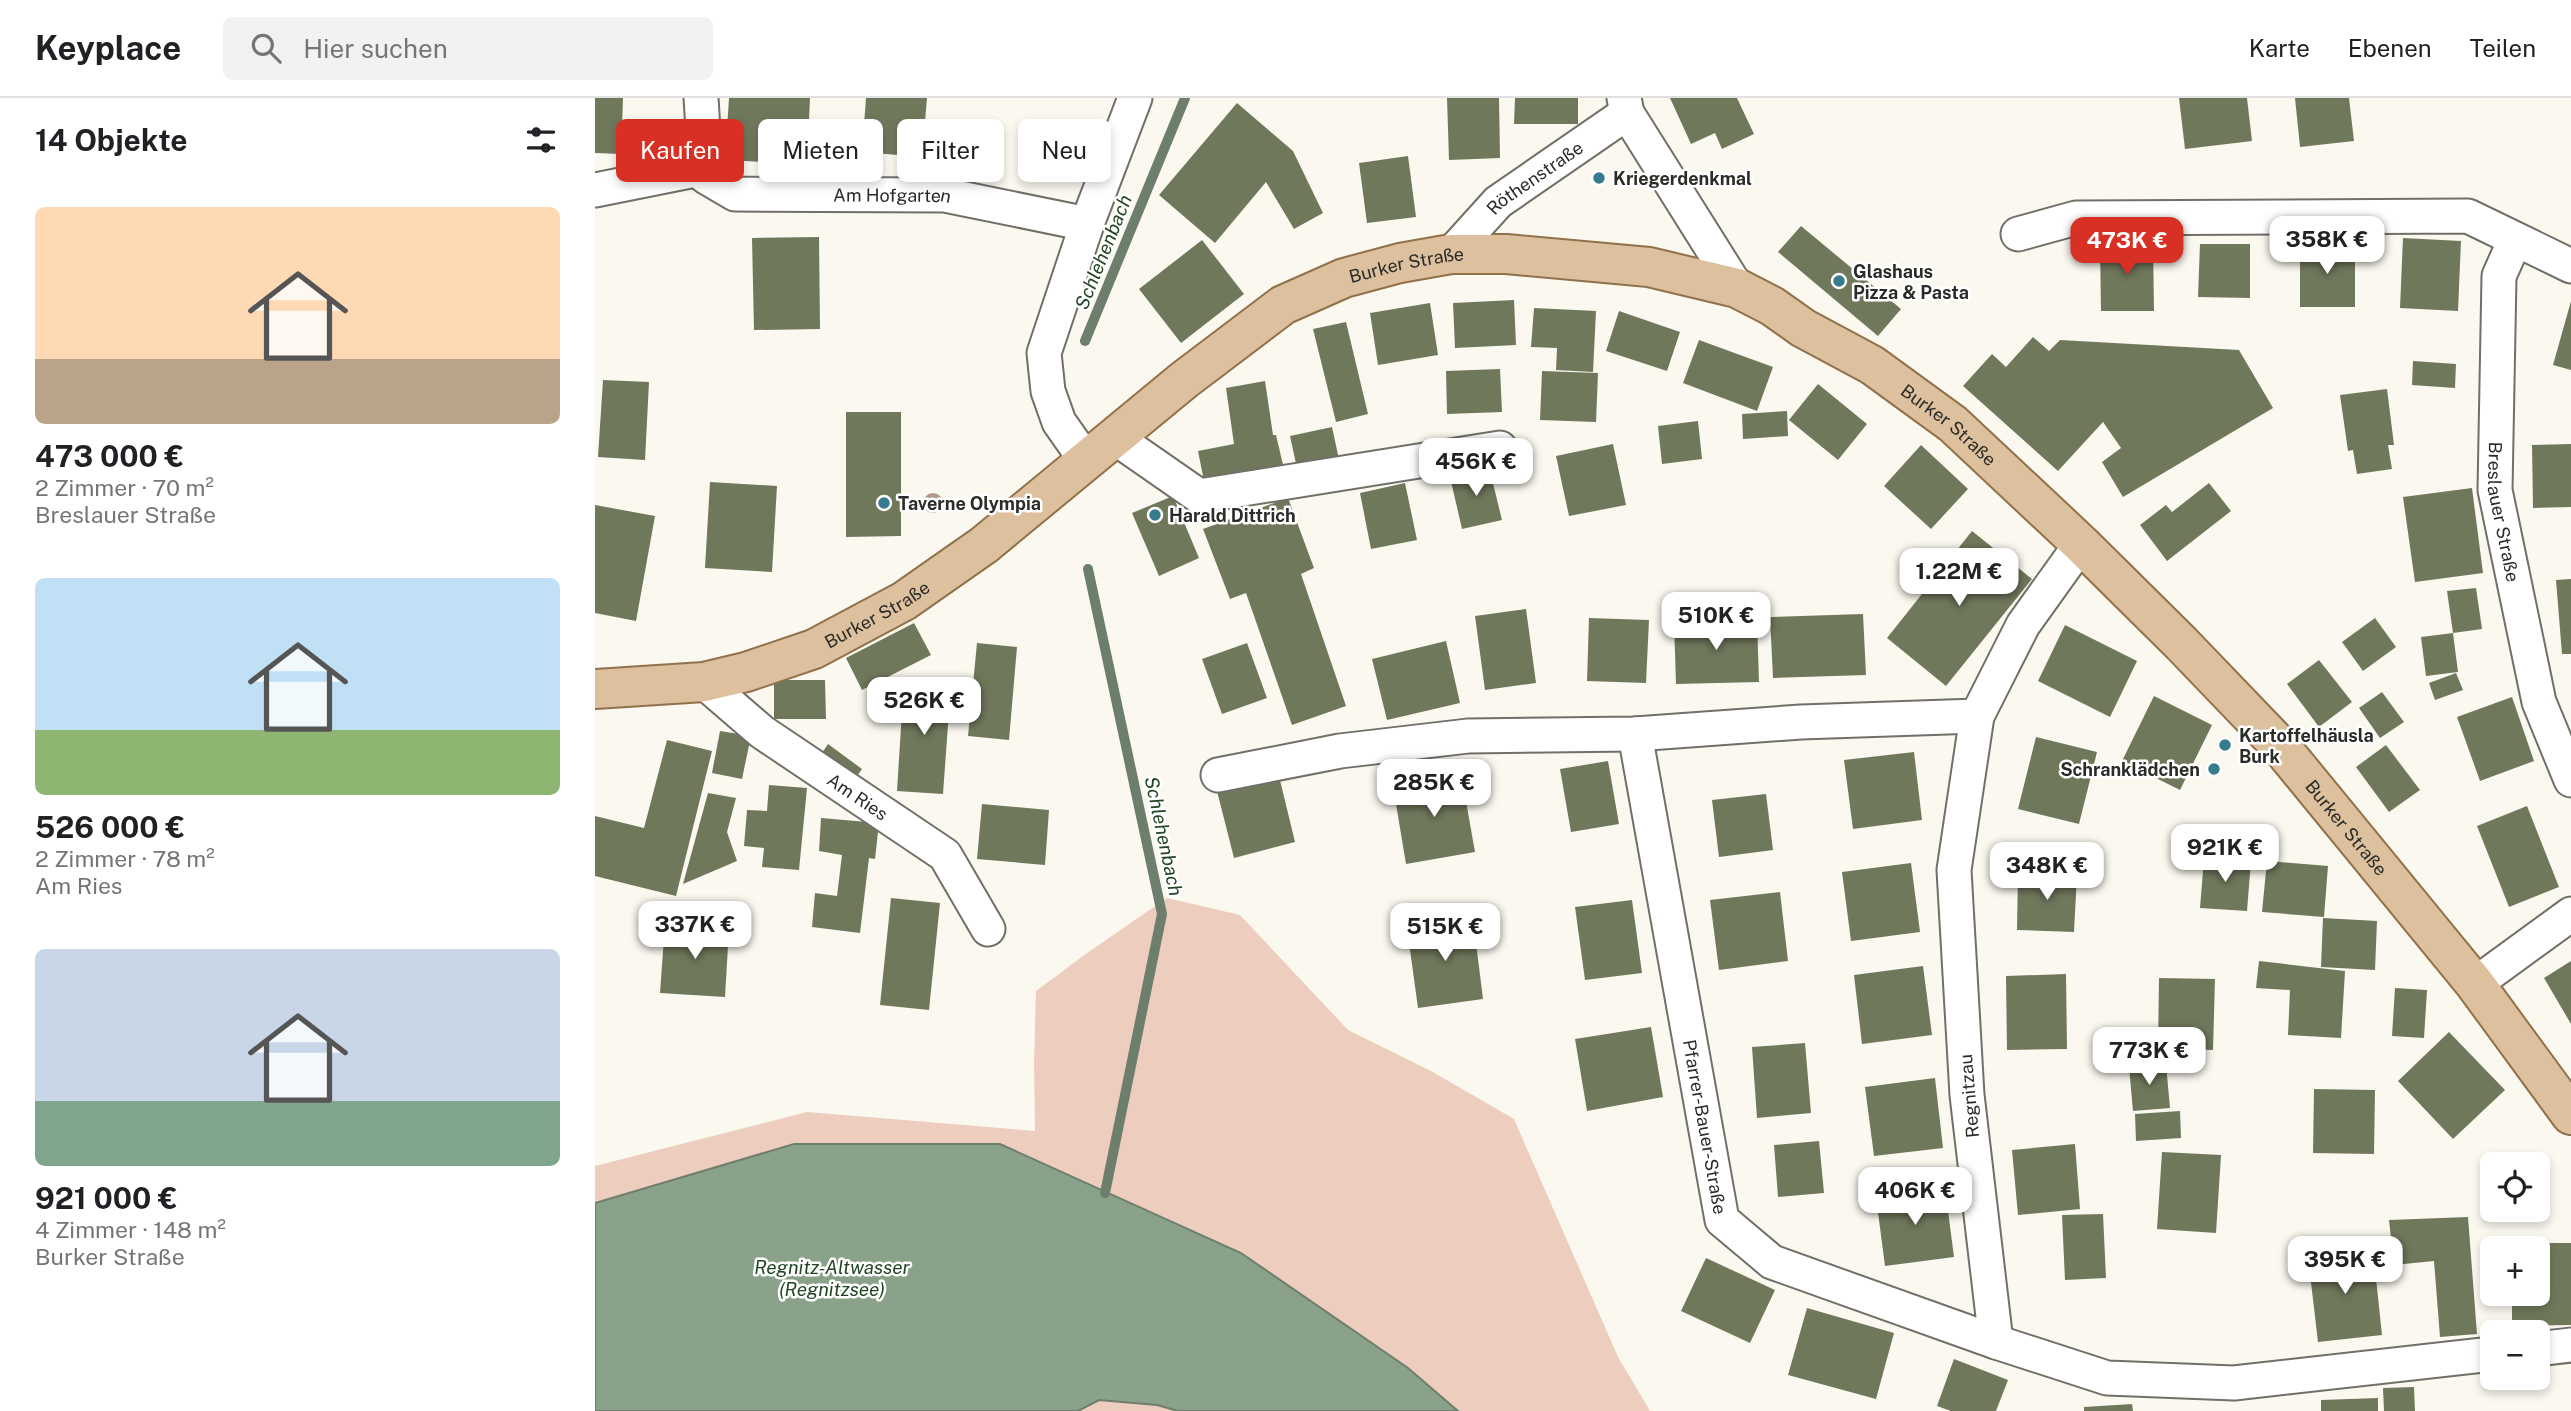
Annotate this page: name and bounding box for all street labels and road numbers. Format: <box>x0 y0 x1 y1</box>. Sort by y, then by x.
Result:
street label: Röthenstraße <box>1482 136 1587 218</box>
street label: Am Hofgarten <box>833 184 953 207</box>
street label: Burker Straße <box>1346 243 1464 287</box>
street label: Burker Straße <box>1897 379 2001 470</box>
street label: Breslauer Straße <box>2484 441 2524 584</box>
street label: Burker Straße <box>821 576 933 652</box>
street label: Am Ries <box>824 769 892 824</box>
street label: Burker Straße <box>2301 775 2392 879</box>
street label: Pfarrer-Bauer-Straße <box>1679 1038 1731 1216</box>
street label: Regnitzau <box>1955 1053 1983 1139</box>

